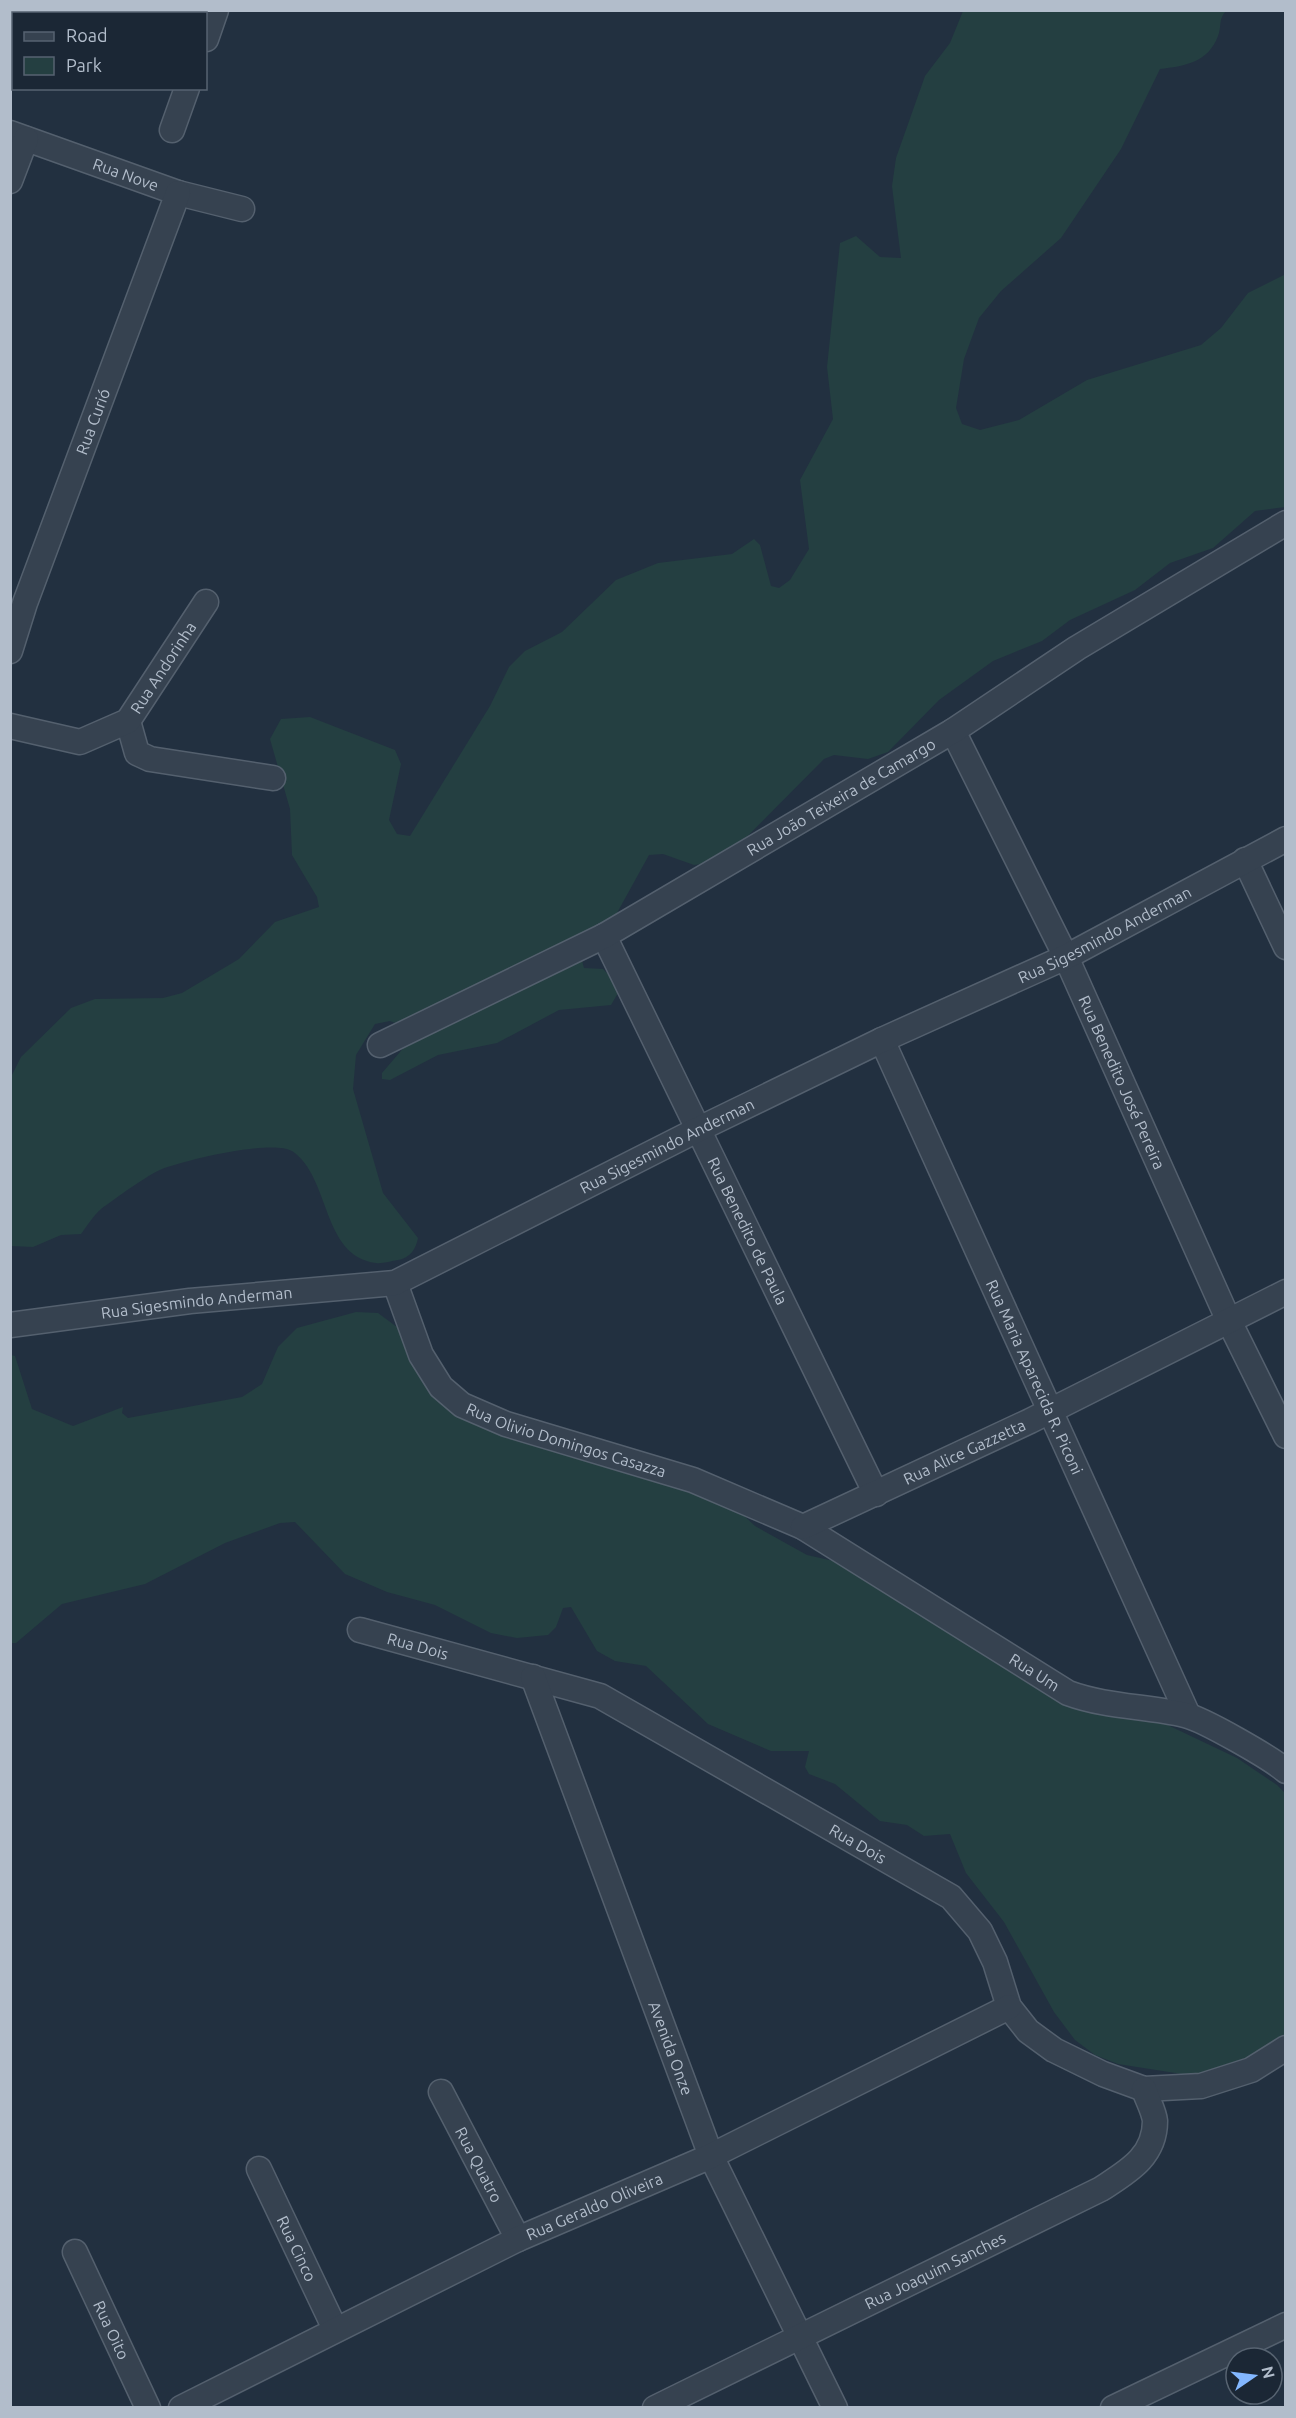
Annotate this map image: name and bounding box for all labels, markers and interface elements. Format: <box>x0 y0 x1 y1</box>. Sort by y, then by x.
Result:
legend <box>12 12 207 90</box>
text: Road <box>66 25 108 45</box>
text: Park <box>66 55 102 75</box>
street label: Rua Nove <box>91 154 161 194</box>
street label: Rua Curió <box>72 386 113 457</box>
street label: Rua Andorinha <box>126 618 200 717</box>
street label: Rua João Teixeira de Camargo <box>743 734 939 859</box>
street label: Rua Sigesmindo Anderman <box>1015 883 1194 987</box>
street label: Rua Benedito José Pereira <box>1075 993 1169 1172</box>
street label: Rua Sigesmindo Anderman <box>577 1095 757 1197</box>
street label: Rua Benedito de Paula <box>704 1154 791 1307</box>
street label: Rua Maria Aparecida R. Piconi <box>983 1277 1087 1477</box>
street label: Rua Sigesmindo Anderman <box>100 1283 293 1322</box>
street label: Rua Olivio Domingos Casazza <box>463 1399 668 1480</box>
street label: Rua Alice Gazzetta <box>900 1415 1028 1488</box>
street label: Rua Dois <box>385 1629 450 1663</box>
street label: Rua Um <box>1006 1650 1063 1695</box>
street label: Rua Dois <box>826 1820 889 1867</box>
street label: Avenida Onze <box>645 1999 697 2098</box>
street label: Rua Quatro <box>452 2124 506 2205</box>
street label: Rua Geraldo Oliveira <box>523 2169 665 2243</box>
street label: Rua Cinco <box>273 2213 320 2284</box>
street label: Rua Joaquim Sanches <box>862 2228 1008 2313</box>
street label: Rua Oito <box>90 2298 133 2362</box>
north arrow <box>1224 2346 1284 2406</box>
text: N <box>1258 2364 1279 2380</box>

